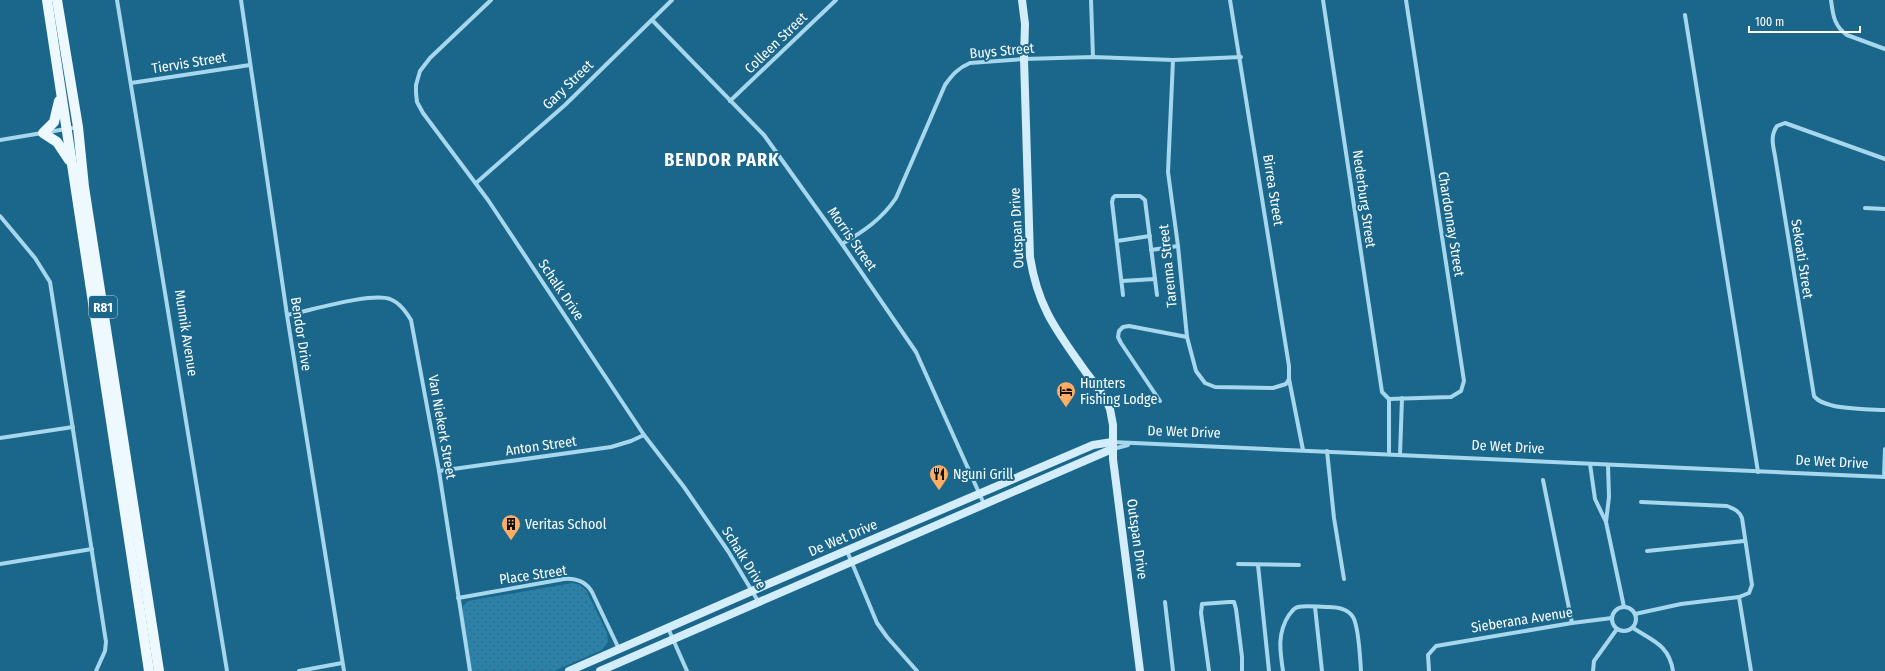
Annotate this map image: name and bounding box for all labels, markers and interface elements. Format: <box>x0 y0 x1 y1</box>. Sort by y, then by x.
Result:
scale bar <box>1749 8 1860 34</box>
street label: Colleen Street <box>741 9 811 77</box>
text: 100 m <box>1755 15 1784 29</box>
street label: Buys Street <box>969 40 1035 62</box>
street label: Tiervis Street <box>151 49 228 77</box>
street label: Gary Street <box>539 56 597 113</box>
district label: BENDOR PARK <box>664 149 780 171</box>
street label: Nederburg Street <box>1349 149 1379 249</box>
street label: Birrea Street <box>1259 153 1287 227</box>
street label: Chardonnay Street <box>1434 170 1468 278</box>
street label: Outspan Drive <box>1006 187 1028 269</box>
street label: Morris Street <box>824 204 881 275</box>
street label: Sekoati Street <box>1787 218 1817 300</box>
street label: Tarenna Street <box>1155 223 1181 308</box>
street label: Schalk Drive <box>534 256 588 324</box>
street label: Munnik Avenue <box>171 288 201 378</box>
road number: R81 <box>89 296 117 318</box>
street label: Bendor Drive <box>287 296 315 372</box>
street label: Van Niekerk Street <box>424 374 460 481</box>
place label: Hunters Fishing Lodge <box>1080 375 1157 408</box>
hotel icon: Hunters Fishing Lodge <box>1055 380 1077 408</box>
street label: De Wet Drive <box>1147 422 1221 442</box>
street label: Anton Street <box>504 433 578 459</box>
street label: De Wet Drive <box>1471 437 1545 457</box>
street label: De Wet Drive <box>1795 452 1869 472</box>
restaurant icon: Nguni Grill <box>928 463 950 491</box>
place label: Nguni Grill <box>953 466 1014 483</box>
street label: Outspan Drive <box>1123 498 1151 580</box>
building icon: Veritas School <box>500 513 522 541</box>
place label: Veritas School <box>525 516 607 533</box>
street label: De Wet Drive <box>806 516 880 560</box>
street label: Schalk Drive <box>718 524 770 592</box>
street label: Place Street <box>498 562 568 588</box>
street label: Sieberana Avenue <box>1470 604 1574 636</box>

